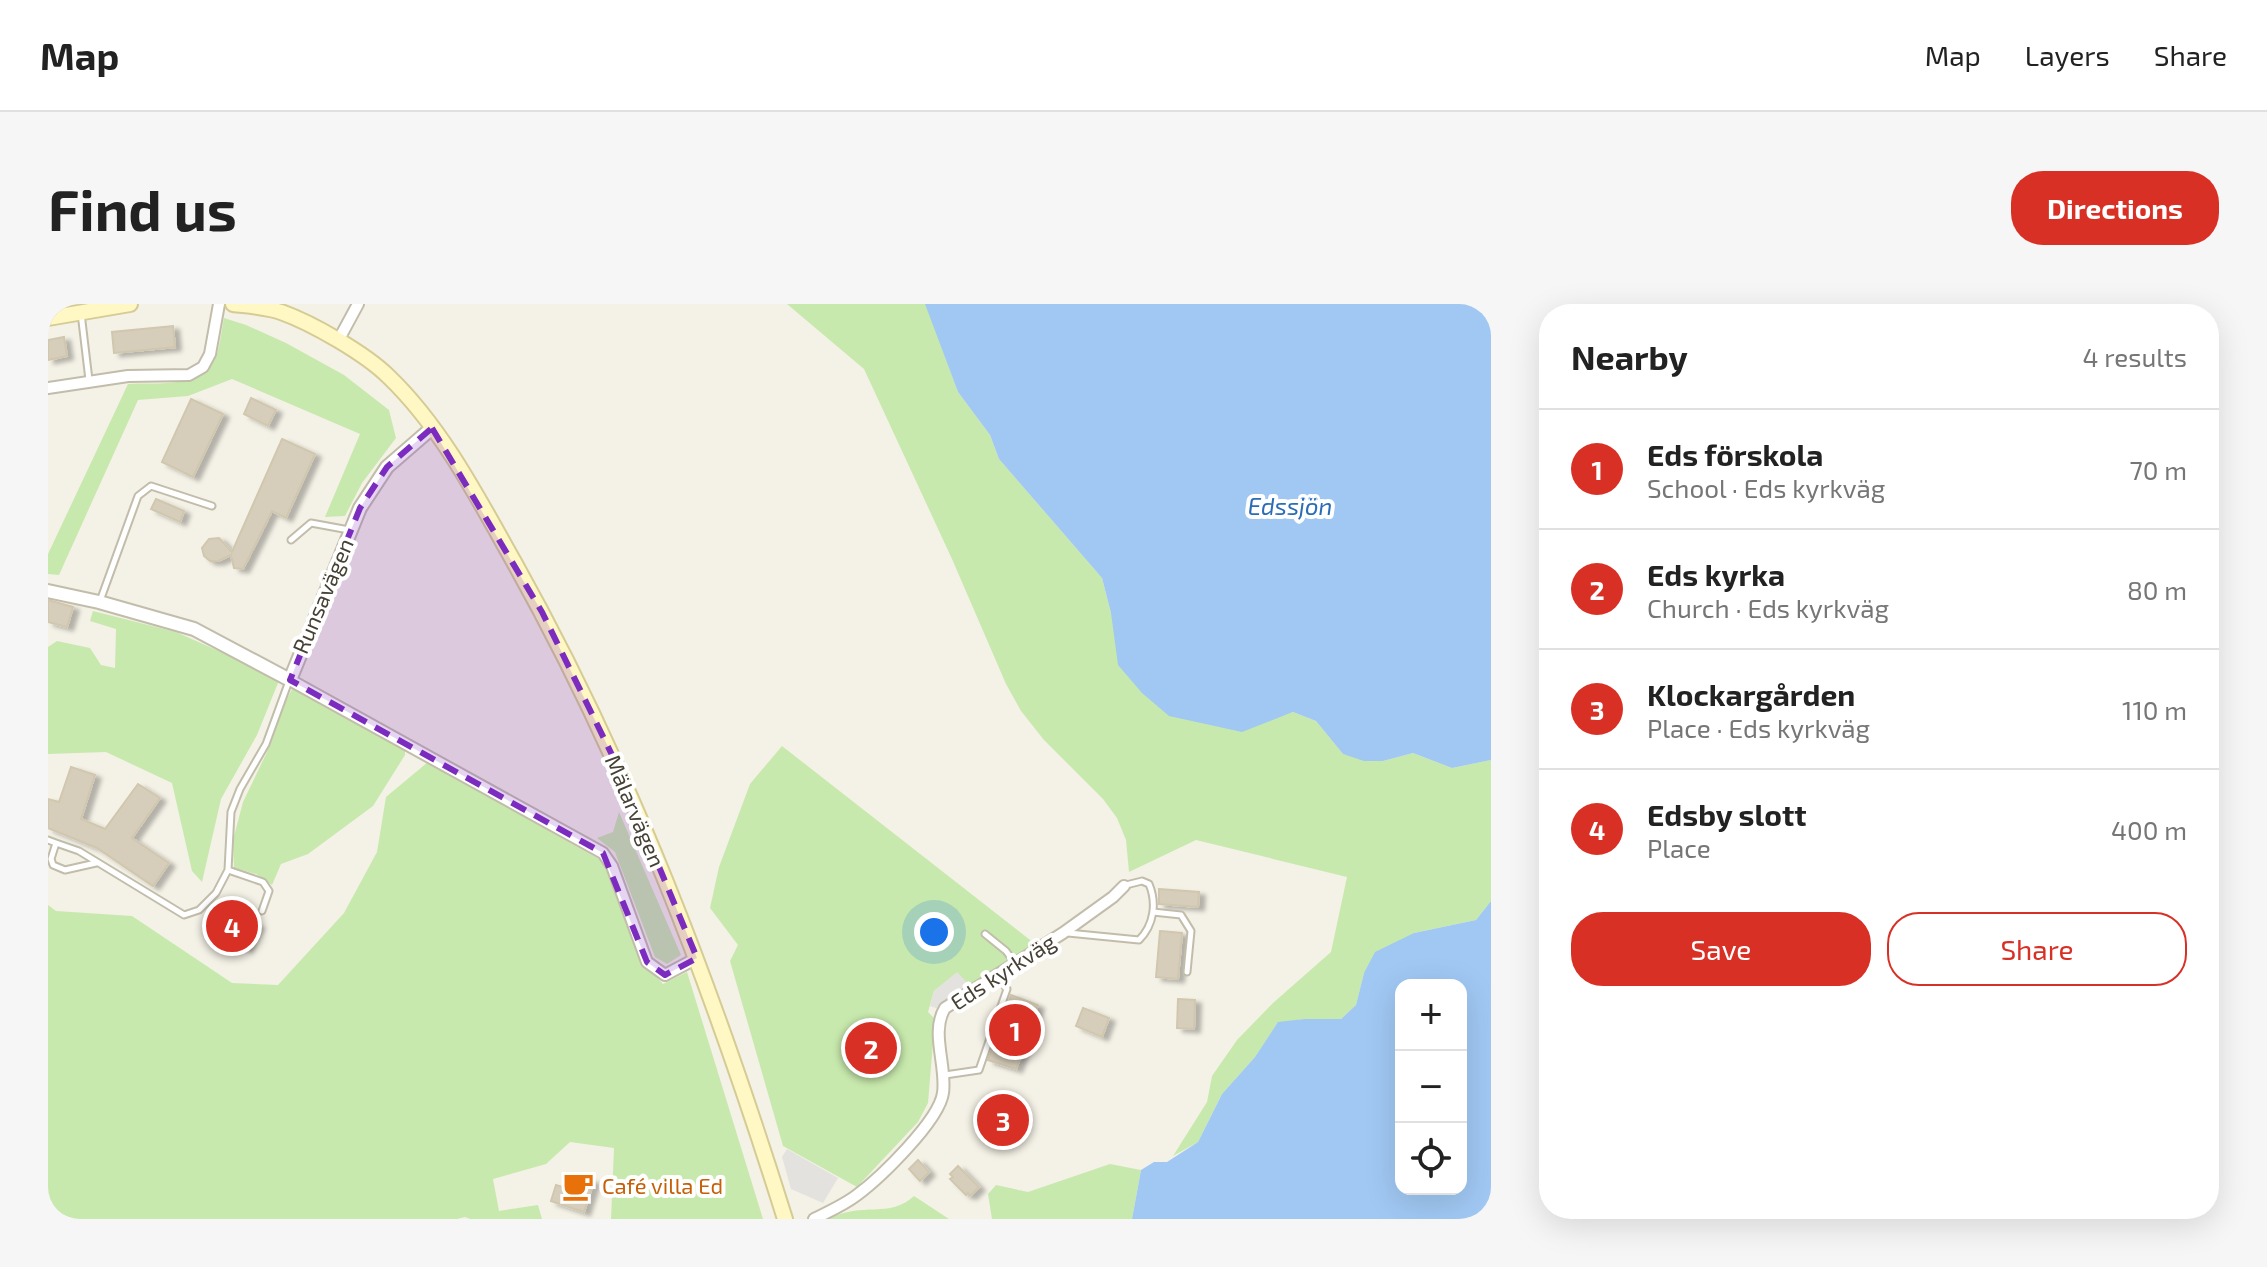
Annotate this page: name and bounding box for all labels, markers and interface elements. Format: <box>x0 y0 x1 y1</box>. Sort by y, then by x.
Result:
text: Map <box>40 32 119 78</box>
text: Map <box>1925 38 1981 72</box>
text: Layers <box>2025 38 2110 72</box>
text: Share <box>2154 38 2227 72</box>
button: Directions <box>2011 171 2219 245</box>
text: Find us <box>48 175 237 242</box>
text: Nearby <box>1571 336 1688 377</box>
text: 4 results <box>2082 341 2187 372</box>
text: Eds förskola <box>1647 436 1823 472</box>
text: 1 <box>1591 454 1603 485</box>
text: 70 m <box>2129 454 2187 485</box>
text: School · Eds kyrkväg <box>1647 472 1885 503</box>
water label: Edssjön <box>1248 491 1332 520</box>
street label: Runsavägen <box>286 534 358 657</box>
text: Eds kyrka <box>1647 556 1785 592</box>
text: 2 <box>1589 574 1605 605</box>
text: 80 m <box>2127 574 2187 605</box>
text: Church · Eds kyrkväg <box>1647 592 1889 623</box>
text: Klockargården <box>1647 676 1855 712</box>
text: 3 <box>1590 694 1604 725</box>
text: 110 m <box>2122 694 2187 725</box>
text: Place · Eds kyrkväg <box>1647 712 1870 743</box>
street label: Mälarvägen <box>601 751 671 871</box>
text: Edsby slott <box>1647 796 1807 832</box>
text: 4 <box>1589 814 1605 845</box>
text: 400 m <box>2111 814 2187 845</box>
text: Place <box>1647 832 1711 863</box>
pin: 4 <box>206 896 258 956</box>
your location <box>914 912 954 952</box>
button: Save <box>1571 912 1871 986</box>
button: Share <box>1887 912 2187 986</box>
street label: Eds kyrkväg <box>945 928 1060 1015</box>
map controls <box>1395 979 1467 1195</box>
button: + <box>1395 979 1467 1051</box>
pin: 1 <box>989 1000 1041 1060</box>
pin: 2 <box>845 1018 897 1078</box>
button: − <box>1395 1051 1467 1123</box>
pin: 3 <box>977 1090 1029 1150</box>
button: locate <box>1395 1123 1467 1195</box>
cafe icon: Café villa Ed <box>561 1169 595 1203</box>
place label: Café villa Ed <box>602 1172 723 1198</box>

